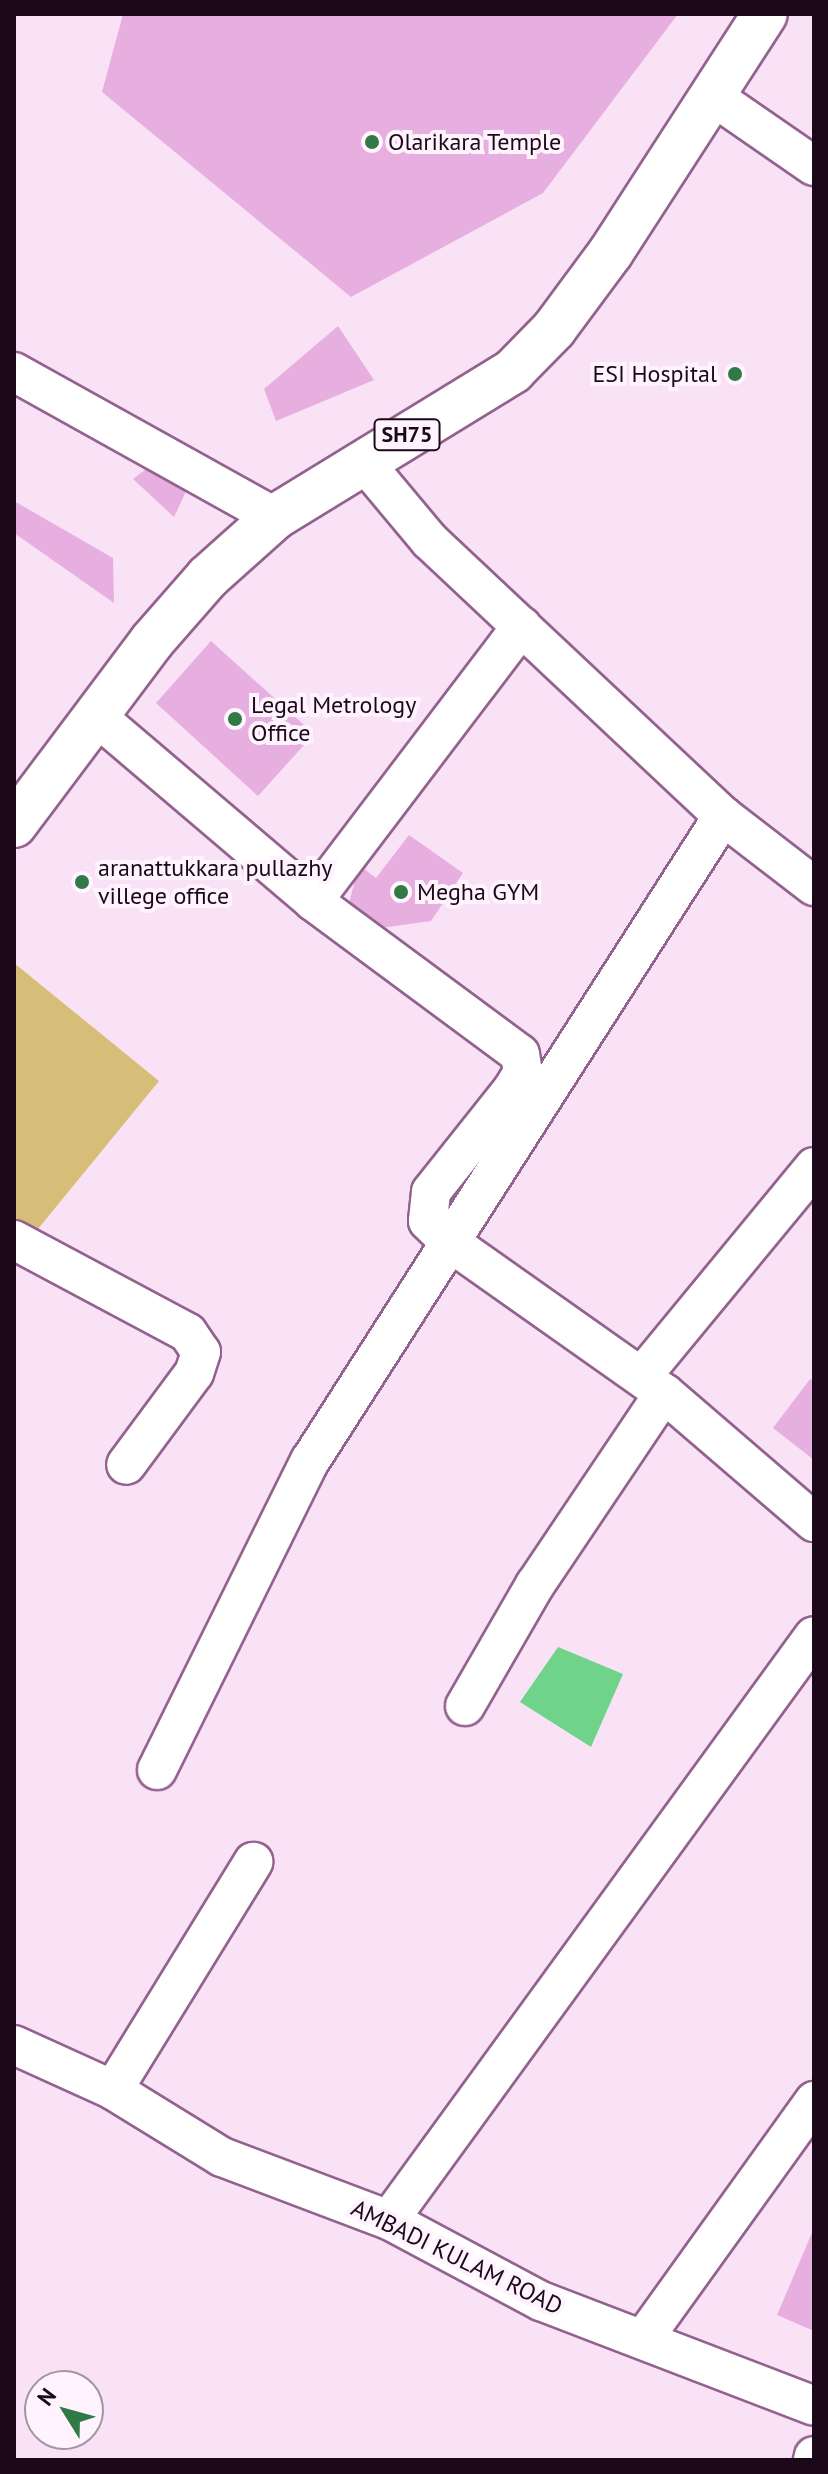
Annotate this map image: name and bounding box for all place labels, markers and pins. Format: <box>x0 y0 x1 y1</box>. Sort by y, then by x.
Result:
place label: Olarikara Temple <box>388 128 562 156</box>
marker: Olarikara Temple <box>363 133 381 151</box>
place label: ESI Hospital <box>592 360 717 388</box>
marker: ESI Hospital <box>724 363 746 385</box>
place label: Legal Metrology Office <box>251 691 416 747</box>
marker: Legal Metrology Office <box>226 710 244 728</box>
place label: aranattukkara pullazhy villege office <box>98 854 332 910</box>
marker: aranattukkara pullazhy villege office <box>73 873 91 891</box>
place label: Megha GYM <box>417 878 539 906</box>
marker: Megha GYM <box>392 883 410 901</box>

